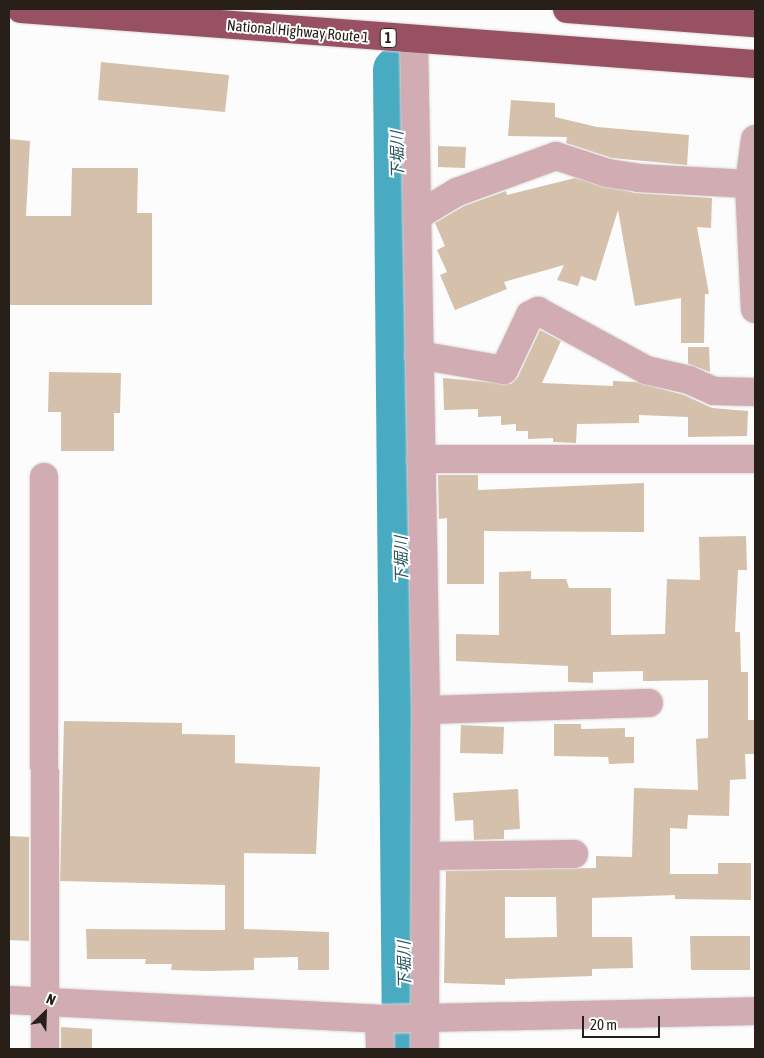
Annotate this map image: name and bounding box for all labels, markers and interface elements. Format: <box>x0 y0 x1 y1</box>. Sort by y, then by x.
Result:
street label: National Highway Route 1 <box>226 16 370 46</box>
road number: 1 <box>379 26 397 49</box>
water label: 下堀川 <box>387 131 407 179</box>
water label: 下堀川 <box>391 536 411 584</box>
water label: 下堀川 <box>394 941 414 989</box>
north arrow <box>20 988 70 1038</box>
text: N <box>44 990 58 1008</box>
scale bar <box>584 1006 662 1038</box>
text: 20 m <box>590 1016 617 1033</box>

